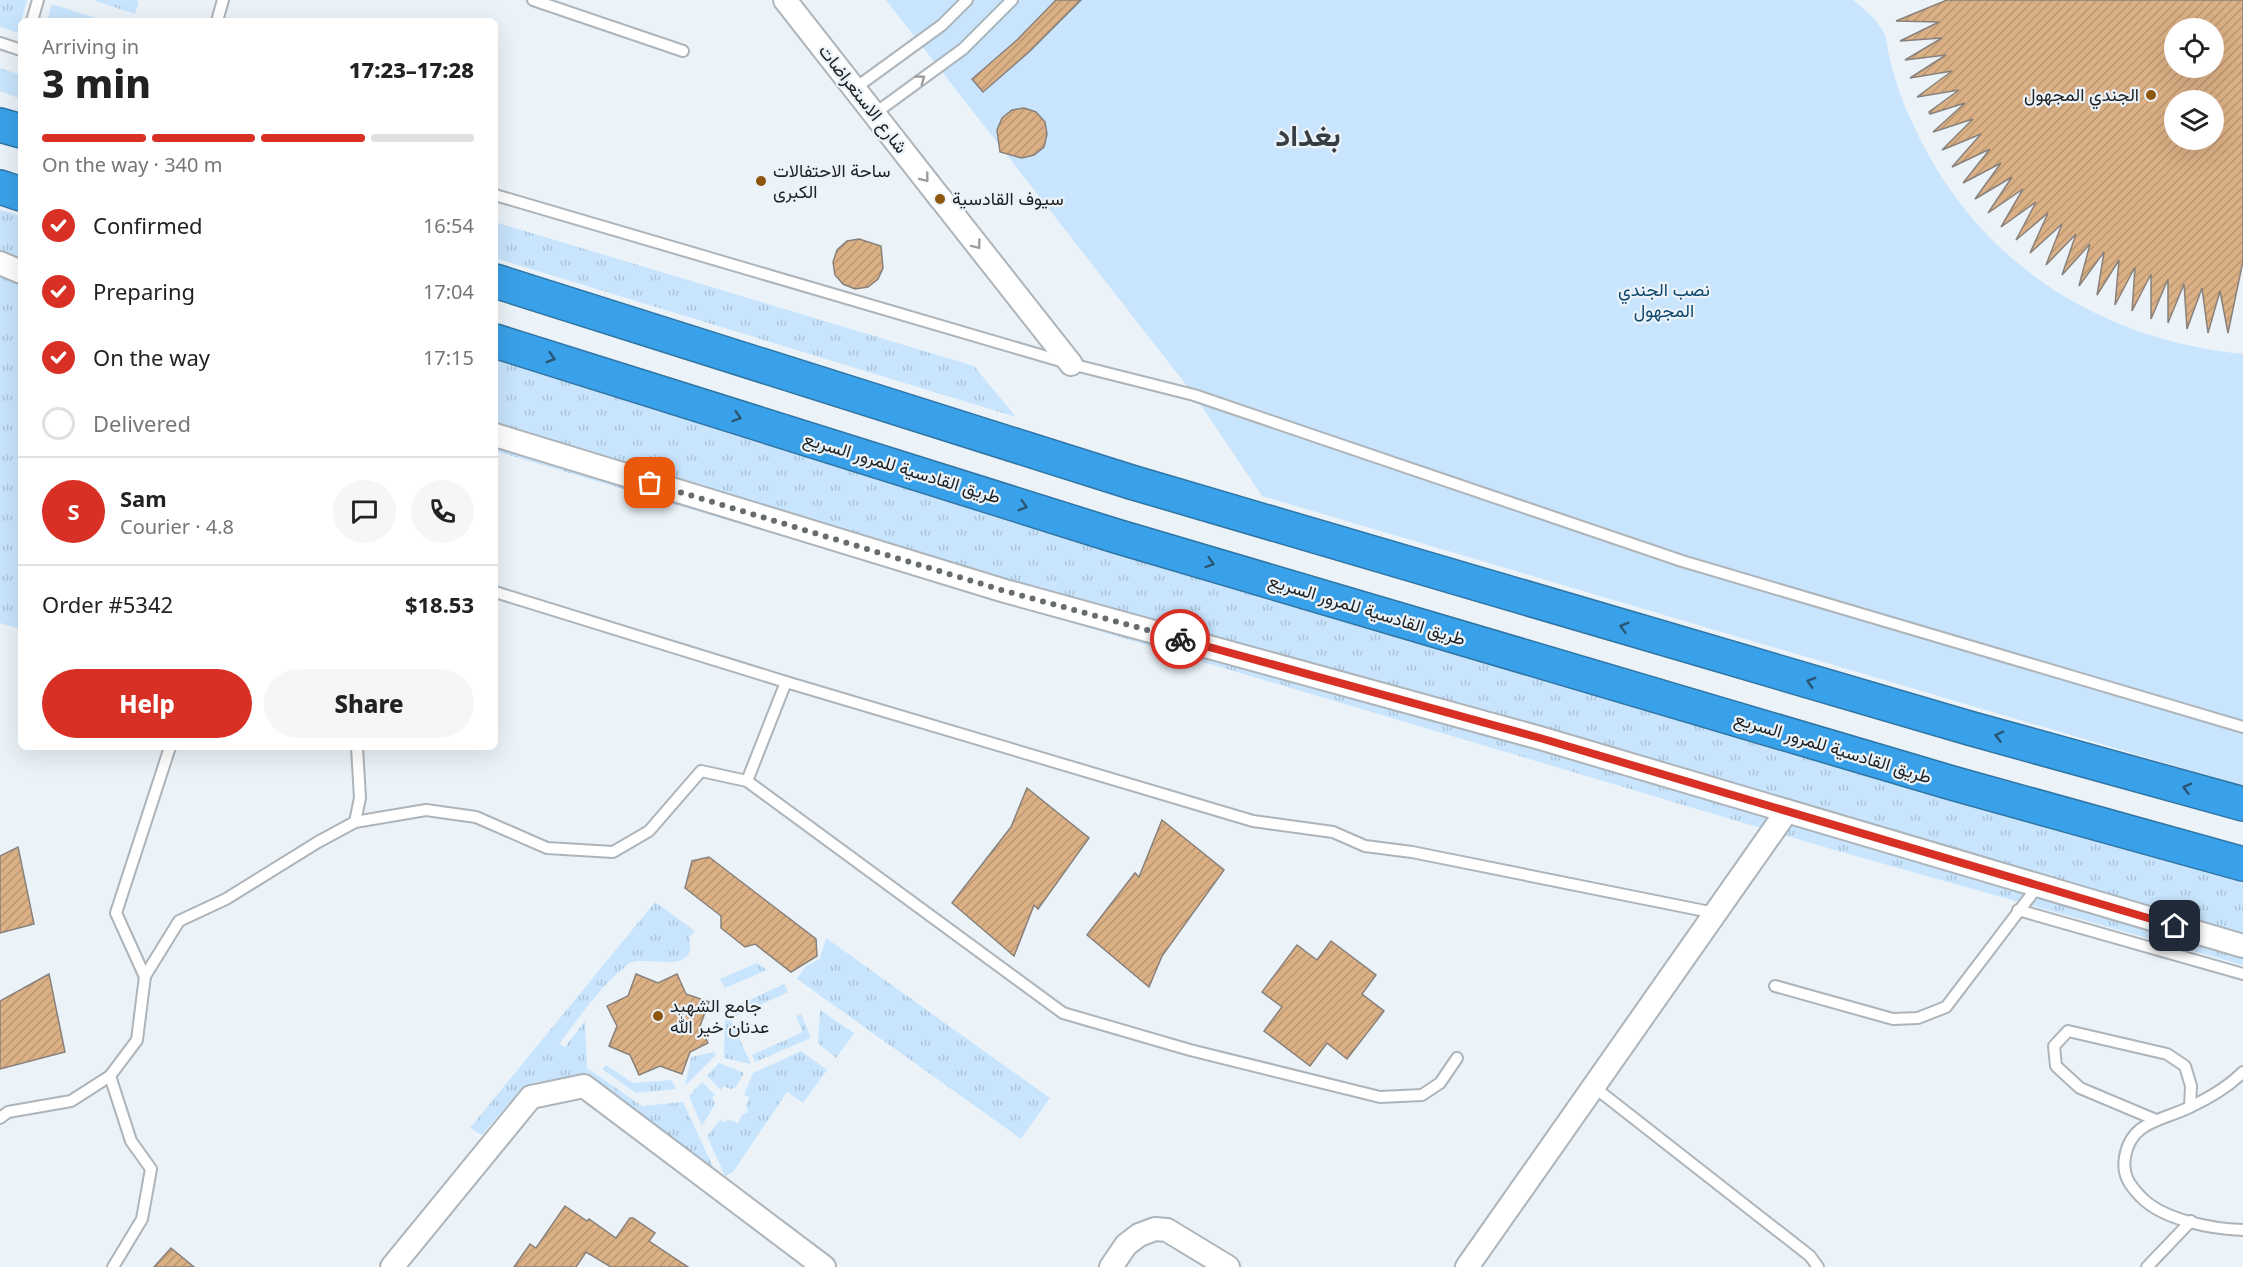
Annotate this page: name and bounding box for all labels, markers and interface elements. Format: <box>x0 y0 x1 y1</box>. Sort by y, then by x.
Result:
map controls <box>2164 18 2224 150</box>
button: locate <box>2164 18 2224 78</box>
text: Arriving in <box>42 33 139 60</box>
street label: شارع الاستعراضات <box>813 39 914 158</box>
text: 17:23–17:28 <box>349 54 474 84</box>
text: 3 min <box>42 56 151 109</box>
one-way arrow <box>915 75 926 86</box>
place label: الجندي المجهول <box>2024 82 2139 110</box>
marker: الجندي المجهول <box>2144 88 2158 102</box>
button: layers <box>2164 90 2224 150</box>
district label: بغداد <box>1275 114 1341 155</box>
text: On the way · 340 m <box>42 151 222 178</box>
place label: ساحة الاحتفالات الكبرى <box>773 158 891 203</box>
one-way arrow <box>917 172 928 183</box>
marker: ساحة الاحتفالات الكبرى <box>754 174 768 188</box>
place label: سيوف القادسية <box>952 186 1064 210</box>
marker: سيوف القادسية <box>933 192 947 206</box>
icon: check <box>42 209 75 242</box>
text: Confirmed <box>93 210 203 240</box>
text: 16:54 <box>423 212 474 239</box>
one-way arrow <box>970 238 981 249</box>
icon: check <box>42 275 75 308</box>
text: Preparing <box>93 276 195 306</box>
park label: نصب الجندي المجهول <box>1618 277 1710 322</box>
text: 17:04 <box>423 278 474 305</box>
icon: check <box>42 341 75 374</box>
text: On the way <box>93 342 210 372</box>
text: 17:15 <box>423 344 474 371</box>
one-way arrow <box>545 351 556 363</box>
text: Delivered <box>93 408 191 438</box>
one-way arrow <box>731 409 742 422</box>
street label: طريق القادسية للمرور السريع <box>801 426 1004 509</box>
pin <box>624 457 675 508</box>
icon: bag <box>633 466 666 499</box>
button: chat <box>333 480 396 543</box>
button: phone <box>411 480 474 543</box>
text: Sam <box>120 483 167 513</box>
text: S <box>67 496 80 526</box>
one-way arrow <box>1017 499 1028 511</box>
text: Courier · 4.8 <box>120 513 234 540</box>
one-way arrow <box>1204 556 1215 568</box>
street label: طريق القادسية للمرور السريع <box>1266 568 1469 651</box>
text: Order #5342 <box>42 589 173 619</box>
text: $18.53 <box>405 589 474 619</box>
courier <box>1150 609 1210 669</box>
one-way arrow <box>1619 622 1630 634</box>
icon: bike <box>1164 623 1197 656</box>
button: Help <box>42 669 252 738</box>
button: Share <box>264 669 474 738</box>
one-way arrow <box>1806 677 1817 689</box>
street label: طريق القادسية للمرور السريع <box>1732 706 1935 789</box>
one-way arrow <box>1994 731 2004 744</box>
one-way arrow <box>2182 783 2192 795</box>
pin <box>2149 900 2200 951</box>
icon: home <box>2158 909 2191 942</box>
place label: جامع الشهيد عدنان خير الله <box>670 993 769 1038</box>
marker: جامع الشهيد عدنان خير الله <box>651 1009 665 1023</box>

